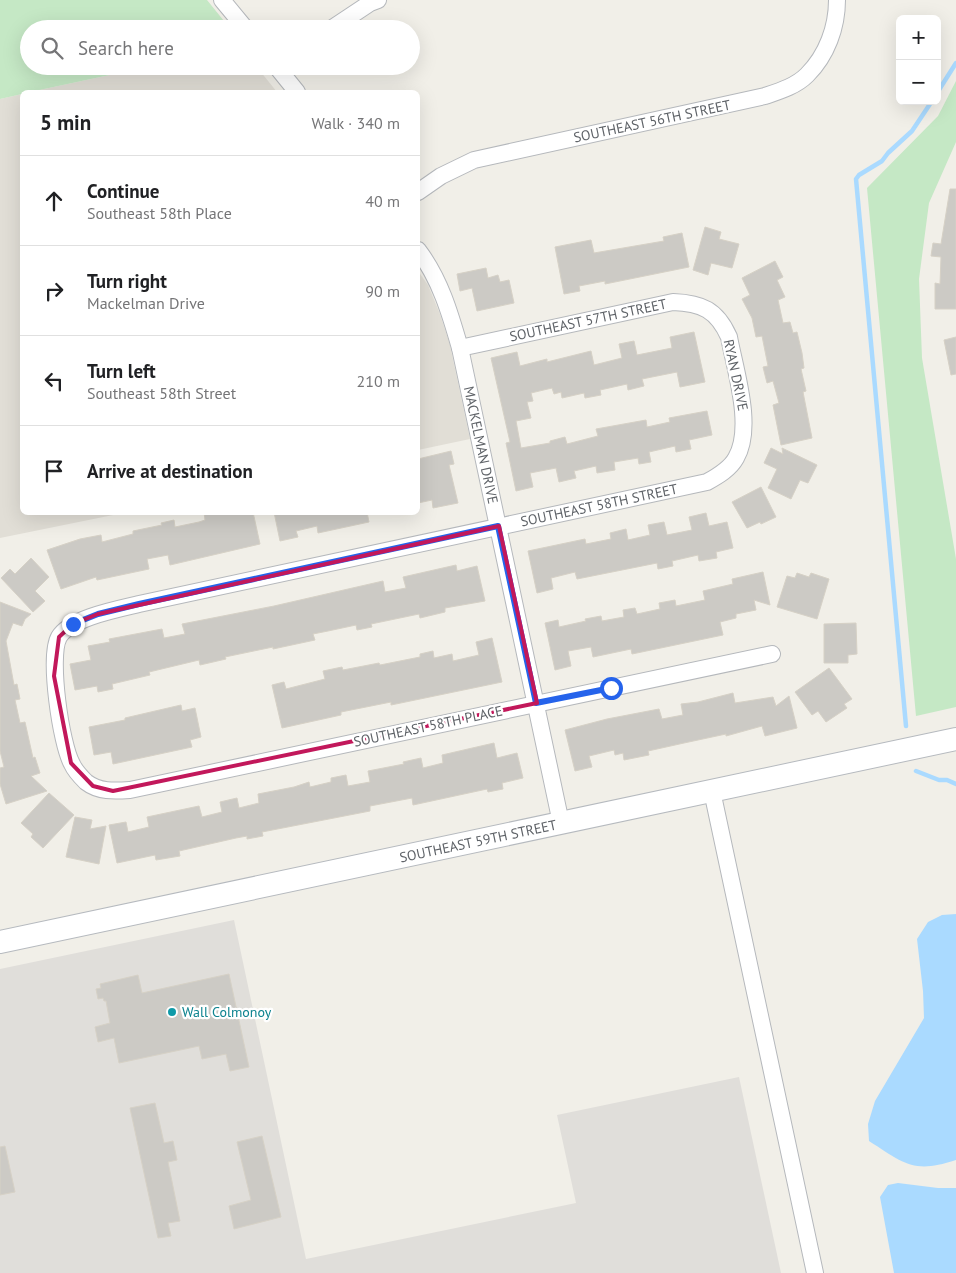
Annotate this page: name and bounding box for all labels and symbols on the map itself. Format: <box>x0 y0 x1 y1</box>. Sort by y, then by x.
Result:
street label: SOUTHEAST 56TH STREET <box>572 96 732 146</box>
street label: SOUTHEAST 57TH STREET <box>508 295 668 345</box>
street label: RYAN DRIVE <box>720 338 752 412</box>
street label: MACKELMAN DRIVE <box>460 385 502 505</box>
street label: SOUTHEAST 58TH STREET <box>519 480 679 530</box>
route end <box>62 613 85 636</box>
route start <box>600 677 623 700</box>
street label: SOUTHEAST 58TH PLACE <box>352 701 504 751</box>
street label: SOUTHEAST 59TH STREET <box>398 816 558 866</box>
place label: Wall Colmonoy <box>182 1003 272 1021</box>
marker: Wall Colmonoy <box>166 1006 178 1018</box>

